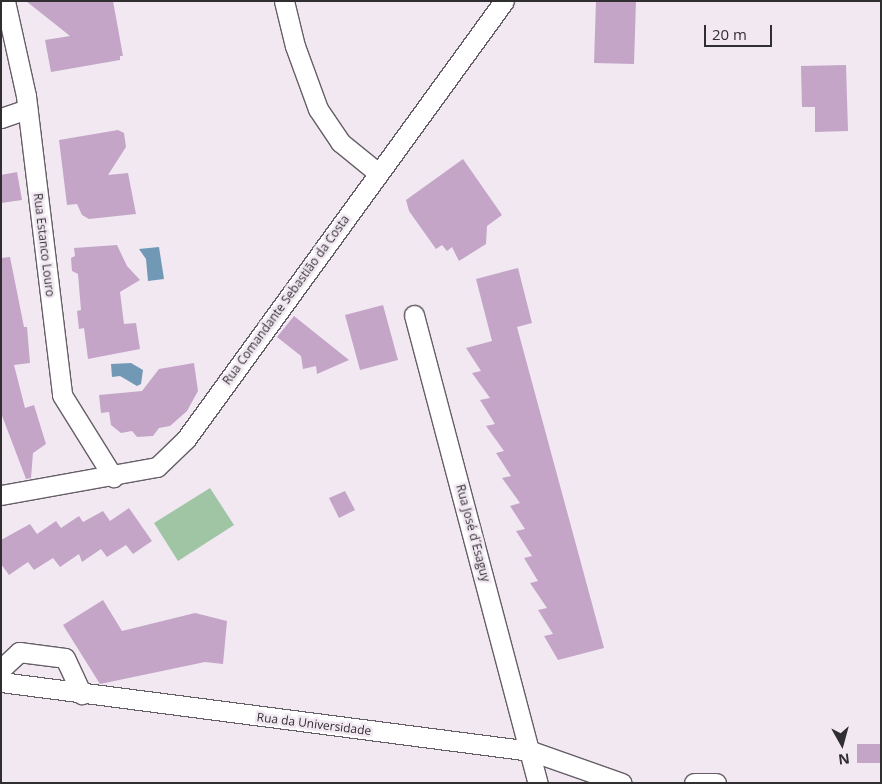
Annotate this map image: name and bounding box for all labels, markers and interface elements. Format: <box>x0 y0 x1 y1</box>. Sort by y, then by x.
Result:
scale bar <box>707 15 774 47</box>
text: 20 m <box>712 24 747 44</box>
street label: Rua Estanco Louro <box>30 192 58 298</box>
street label: Rua Comandante Sebastião da Costa <box>220 212 352 388</box>
street label: Rua José d´Esaguy <box>453 483 493 583</box>
street label: Rua da Universidade <box>256 710 372 738</box>
north arrow <box>817 719 867 769</box>
text: N <box>837 749 851 770</box>

